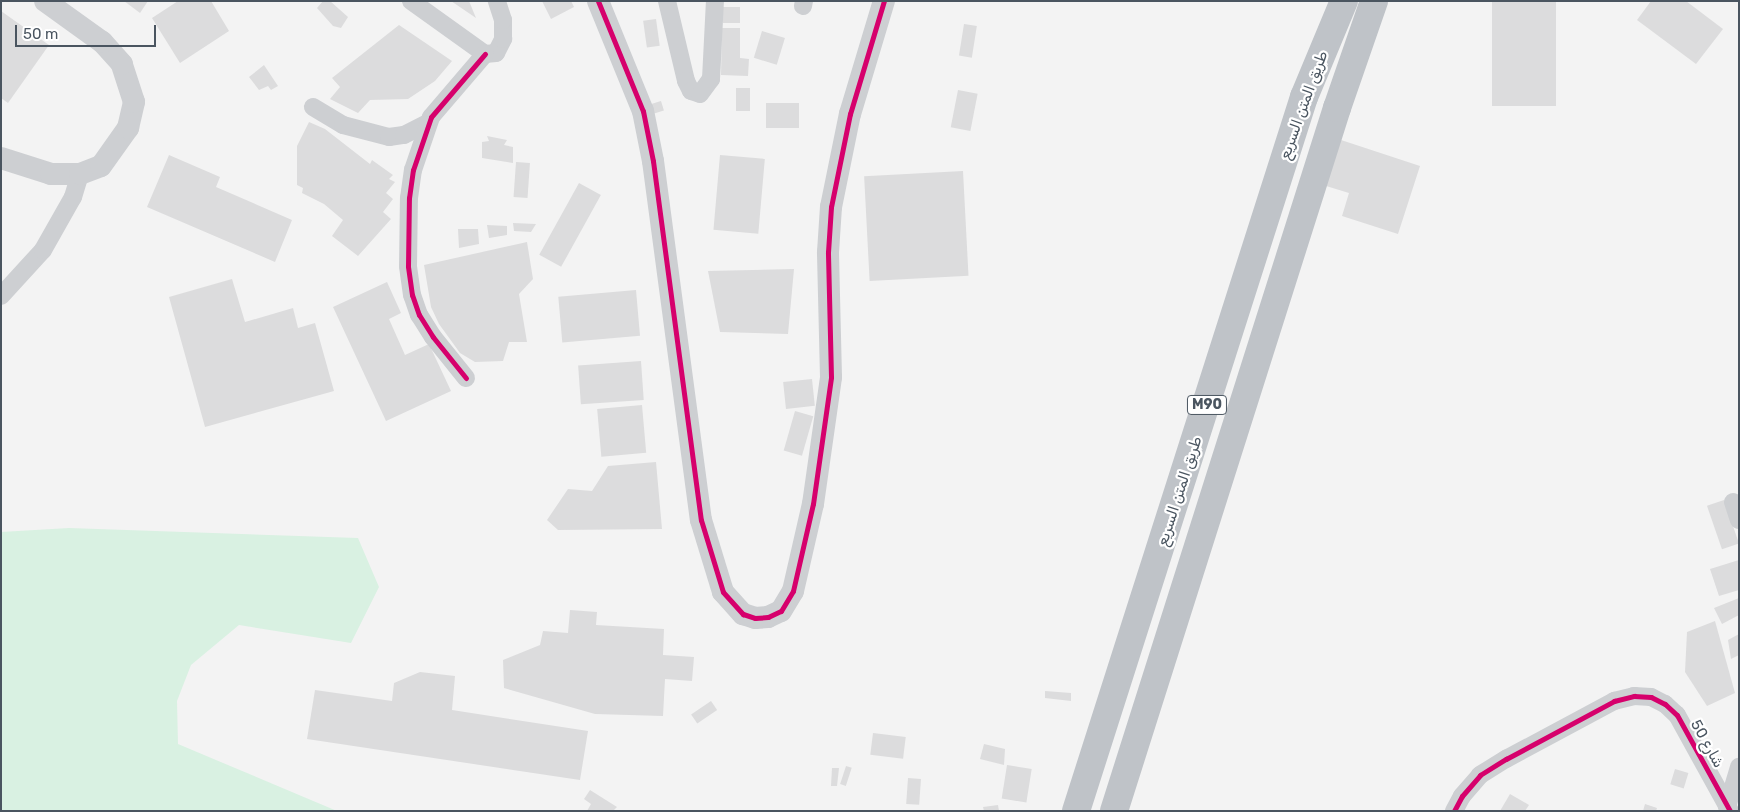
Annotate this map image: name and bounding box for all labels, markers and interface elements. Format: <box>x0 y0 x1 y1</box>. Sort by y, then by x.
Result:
scale bar <box>18 15 159 47</box>
text: 50 m <box>23 25 58 43</box>
street label: طريق المتن السريع <box>1276 49 1332 161</box>
road number: M90 <box>1186 394 1228 416</box>
street label: طريق المتن السريع <box>1154 434 1206 548</box>
street label: شارع 50 <box>1687 717 1727 771</box>

